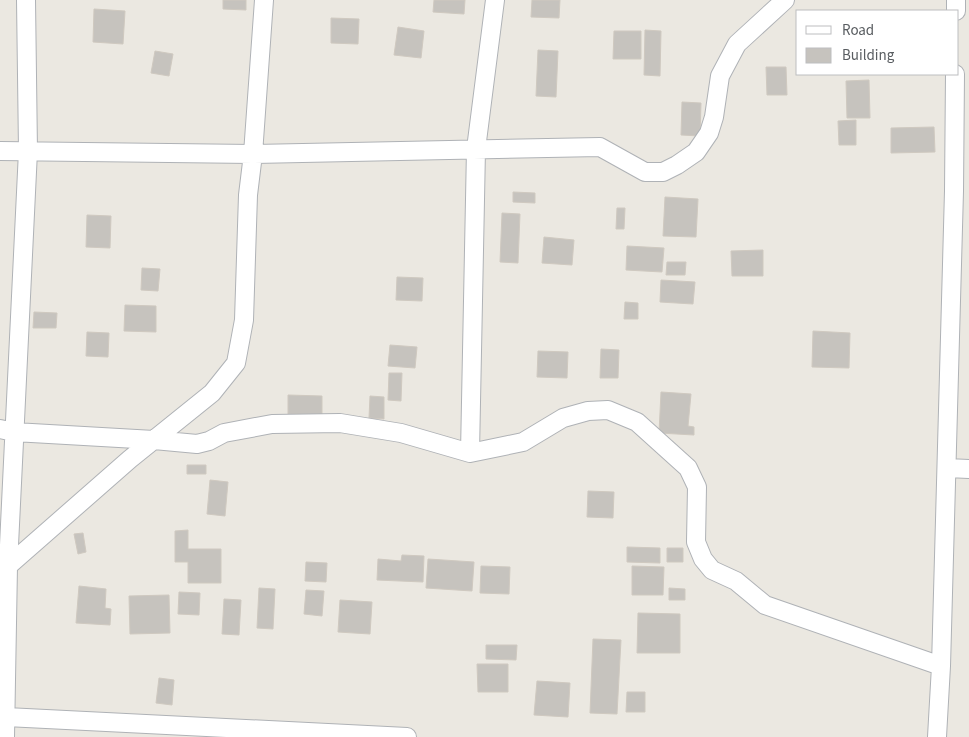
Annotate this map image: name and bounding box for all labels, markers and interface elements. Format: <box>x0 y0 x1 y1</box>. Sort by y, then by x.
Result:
legend <box>796 10 959 75</box>
text: Road <box>842 20 874 41</box>
text: Building <box>842 45 895 66</box>

